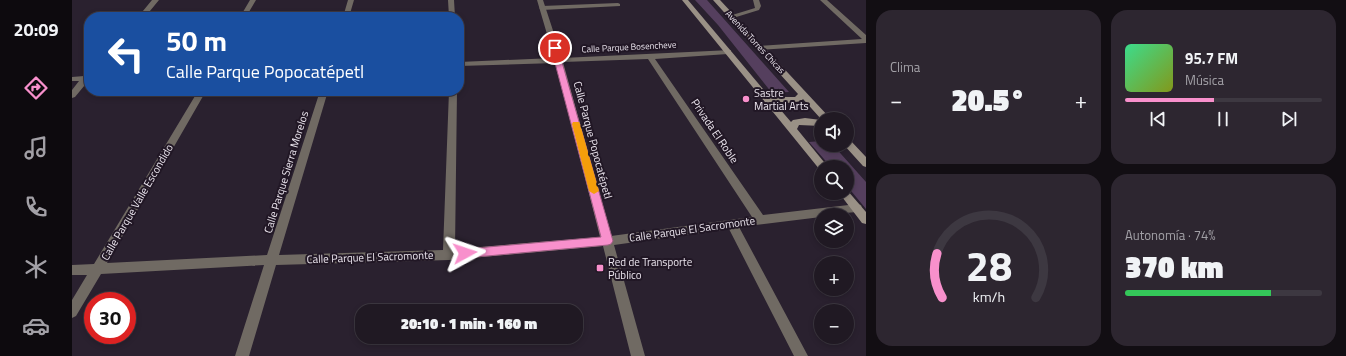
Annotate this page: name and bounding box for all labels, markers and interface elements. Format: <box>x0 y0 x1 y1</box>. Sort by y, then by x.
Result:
street label: Avenida Torres Chicas <box>723 7 788 76</box>
text: 20:09 <box>14 16 58 43</box>
text: 50 m <box>166 19 227 62</box>
icon: left <box>100 28 152 80</box>
pin <box>538 31 572 65</box>
icon: arrive <box>544 37 566 59</box>
street label: Calle Parque Bosencheve <box>581 38 677 55</box>
text: 95.7 FM <box>1185 47 1238 70</box>
text: Clima <box>890 57 920 77</box>
text: Calle Parque Popocatépetl <box>166 58 364 85</box>
text: Música <box>1185 70 1224 90</box>
icon: directions <box>22 74 50 102</box>
text: 20.5° <box>951 77 1026 123</box>
street label: Calle Parque Popocatépetl <box>570 79 616 201</box>
text: − <box>890 83 902 117</box>
text: + <box>1075 83 1087 117</box>
place label: Sastre Martial Arts <box>754 85 809 114</box>
marker: Sastre Martial Arts <box>741 94 751 104</box>
street label: Privada El Roble <box>688 96 743 167</box>
icon: previous <box>1147 108 1169 130</box>
icon: pause <box>1212 108 1234 130</box>
icon: next <box>1278 108 1300 130</box>
street label: Calle Parque Sierra Morelos <box>260 109 312 235</box>
map controls <box>814 112 854 344</box>
button: sound <box>814 112 854 152</box>
icon: music <box>22 134 50 162</box>
street label: Calle Parque Valle Escondido <box>97 141 177 263</box>
button: search <box>814 160 854 200</box>
icon: phone <box>22 193 50 221</box>
button: layers <box>814 208 854 248</box>
street label: Calle Parque El Sacromonte <box>628 212 756 246</box>
text: Autonomía · 74% <box>1125 225 1216 245</box>
position arrow <box>444 232 486 274</box>
text: 28 <box>965 234 1012 297</box>
text: 370 km <box>1125 244 1223 290</box>
street label: Calle Parque El Sacromonte <box>306 247 434 267</box>
icon: climate <box>22 253 50 281</box>
place label: Red de Transporte Público <box>608 254 693 283</box>
button: + <box>814 256 854 296</box>
marker: Red de Transporte Público <box>595 263 605 273</box>
text: km/h <box>972 286 1005 308</box>
speed limit sign: 30 <box>84 292 136 344</box>
button: − <box>814 304 854 344</box>
icon: car <box>22 312 50 340</box>
text: 20:10 · 1 min · 160 m <box>401 312 537 335</box>

